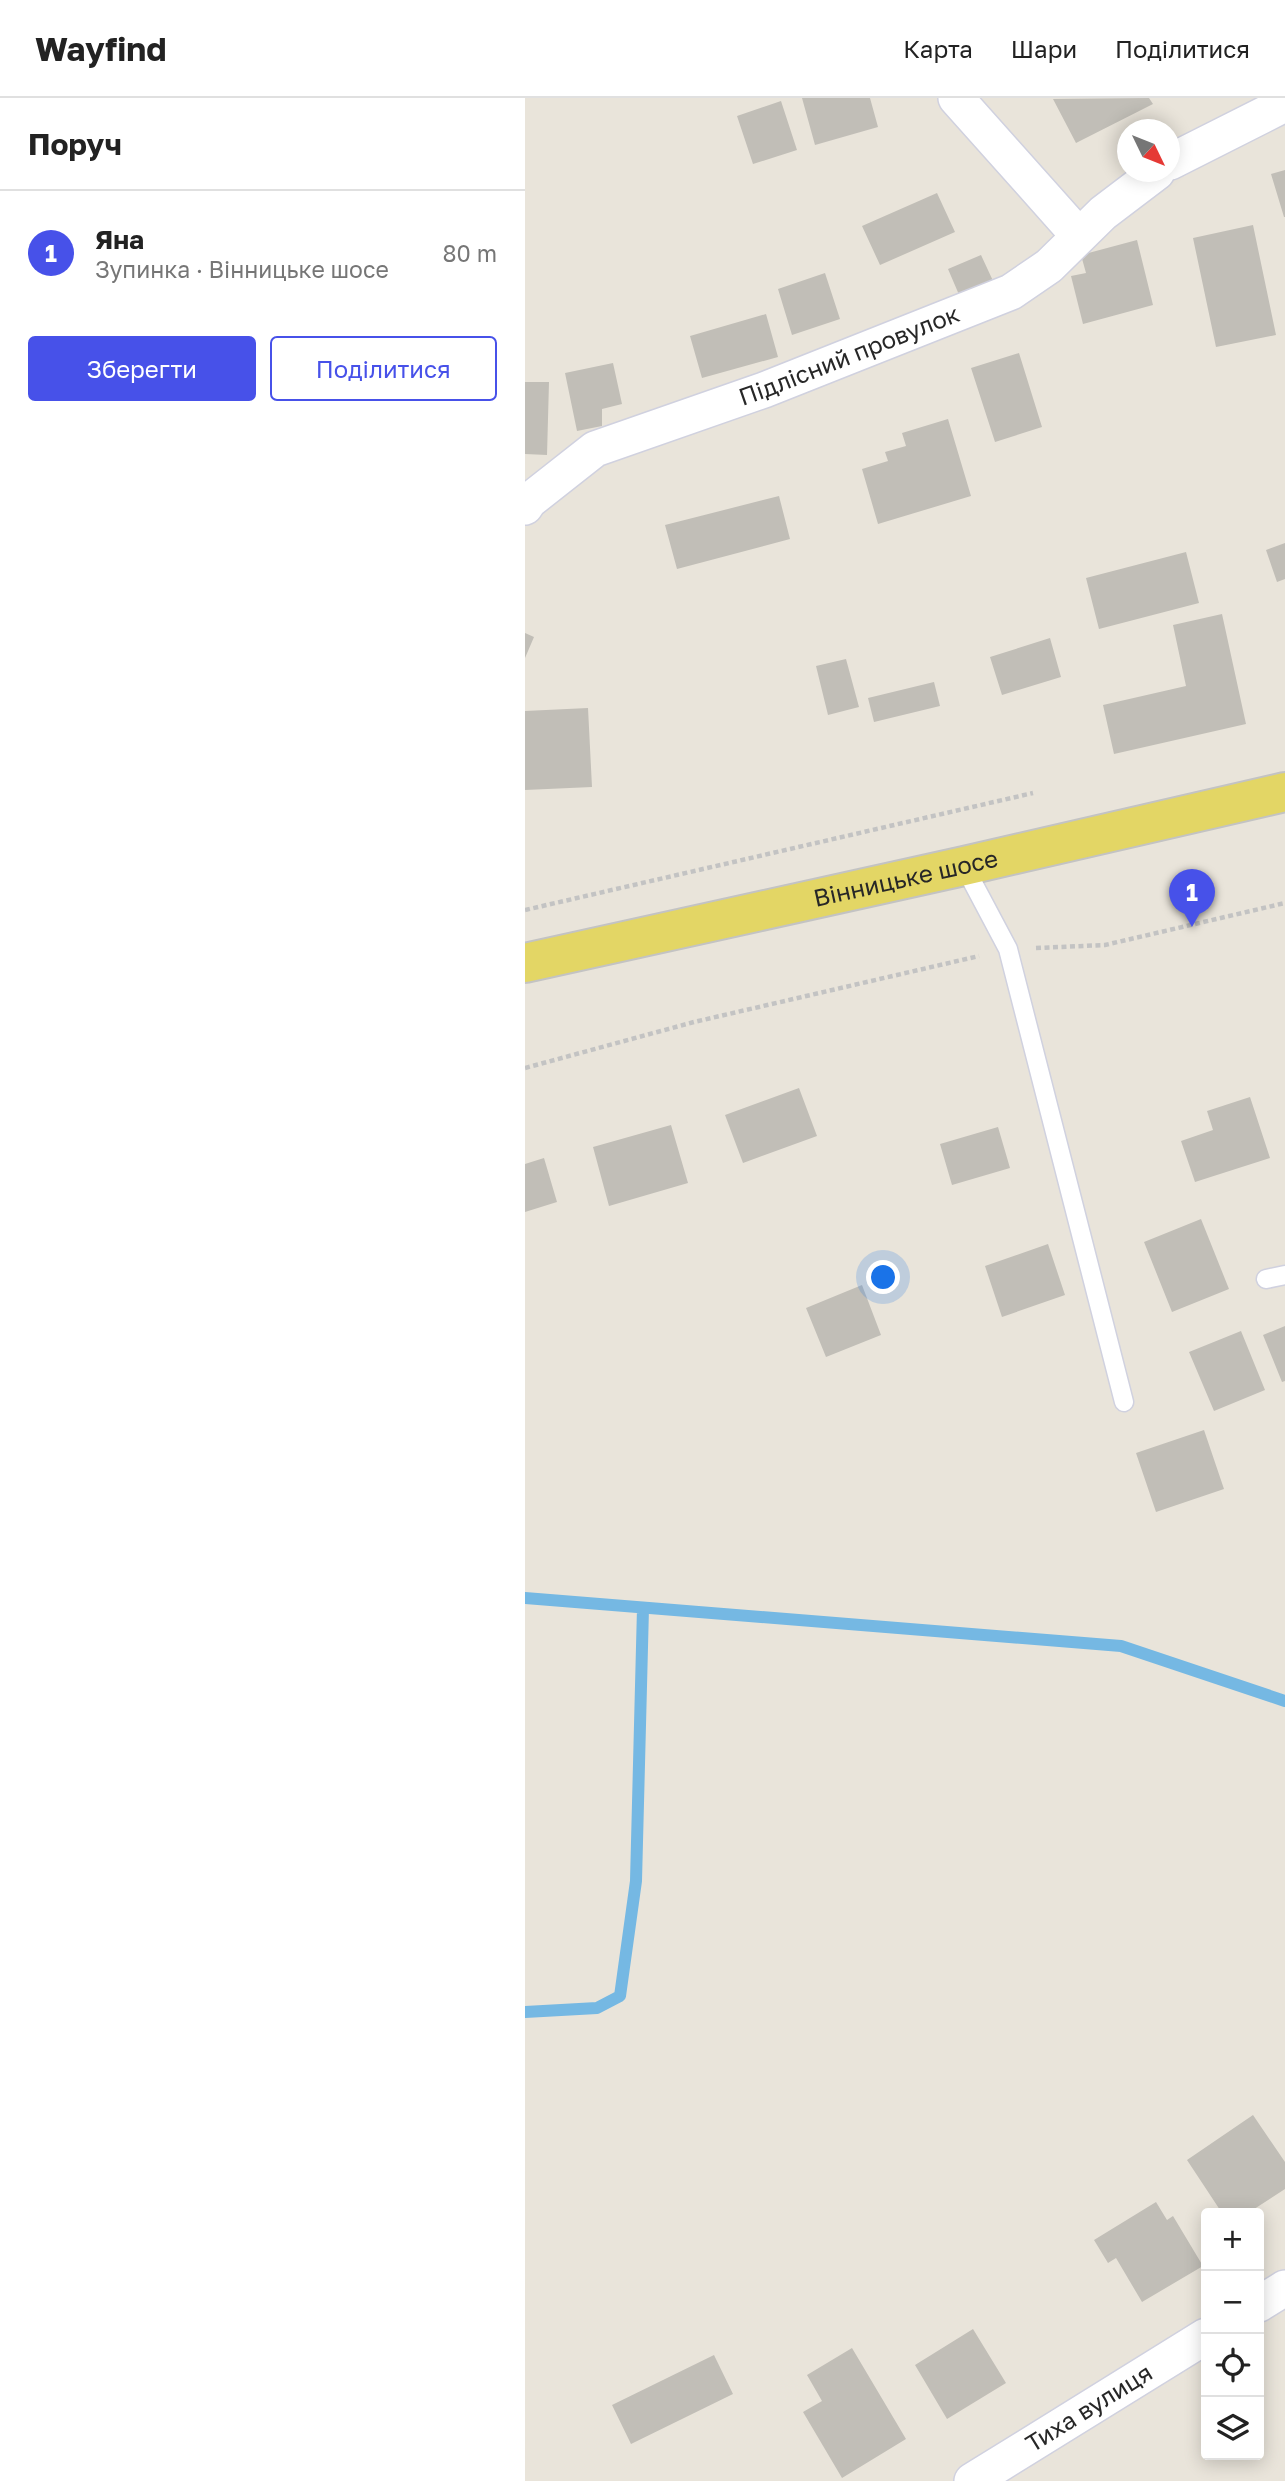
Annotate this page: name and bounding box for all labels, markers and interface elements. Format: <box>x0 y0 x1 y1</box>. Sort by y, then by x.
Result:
text: Wayfind <box>35 29 166 68</box>
text: Карта <box>903 34 973 63</box>
text: Шари <box>1011 34 1077 63</box>
text: Поділитися <box>1115 34 1250 63</box>
north arrow <box>1117 119 1180 182</box>
text: Поруч <box>28 126 122 162</box>
text: Яна <box>95 224 144 255</box>
text: 1 <box>45 239 57 267</box>
text: 80 m <box>443 239 497 267</box>
text: Зупинка · Вінницьке шосе <box>95 255 389 283</box>
street label: Підлісний провулок <box>735 298 963 411</box>
button: Зберегти <box>28 336 256 401</box>
button: Поділитися <box>270 336 497 401</box>
street label: Вінницьке шосе <box>811 843 1000 912</box>
pin: 1 <box>1169 869 1215 927</box>
your location <box>866 1260 900 1294</box>
map controls <box>1201 2208 1264 2460</box>
button: + <box>1201 2208 1264 2271</box>
button: − <box>1201 2271 1264 2334</box>
button: locate <box>1201 2334 1264 2397</box>
street label: Тиха вулиця <box>1020 2357 1157 2457</box>
button: layers <box>1201 2397 1264 2460</box>

